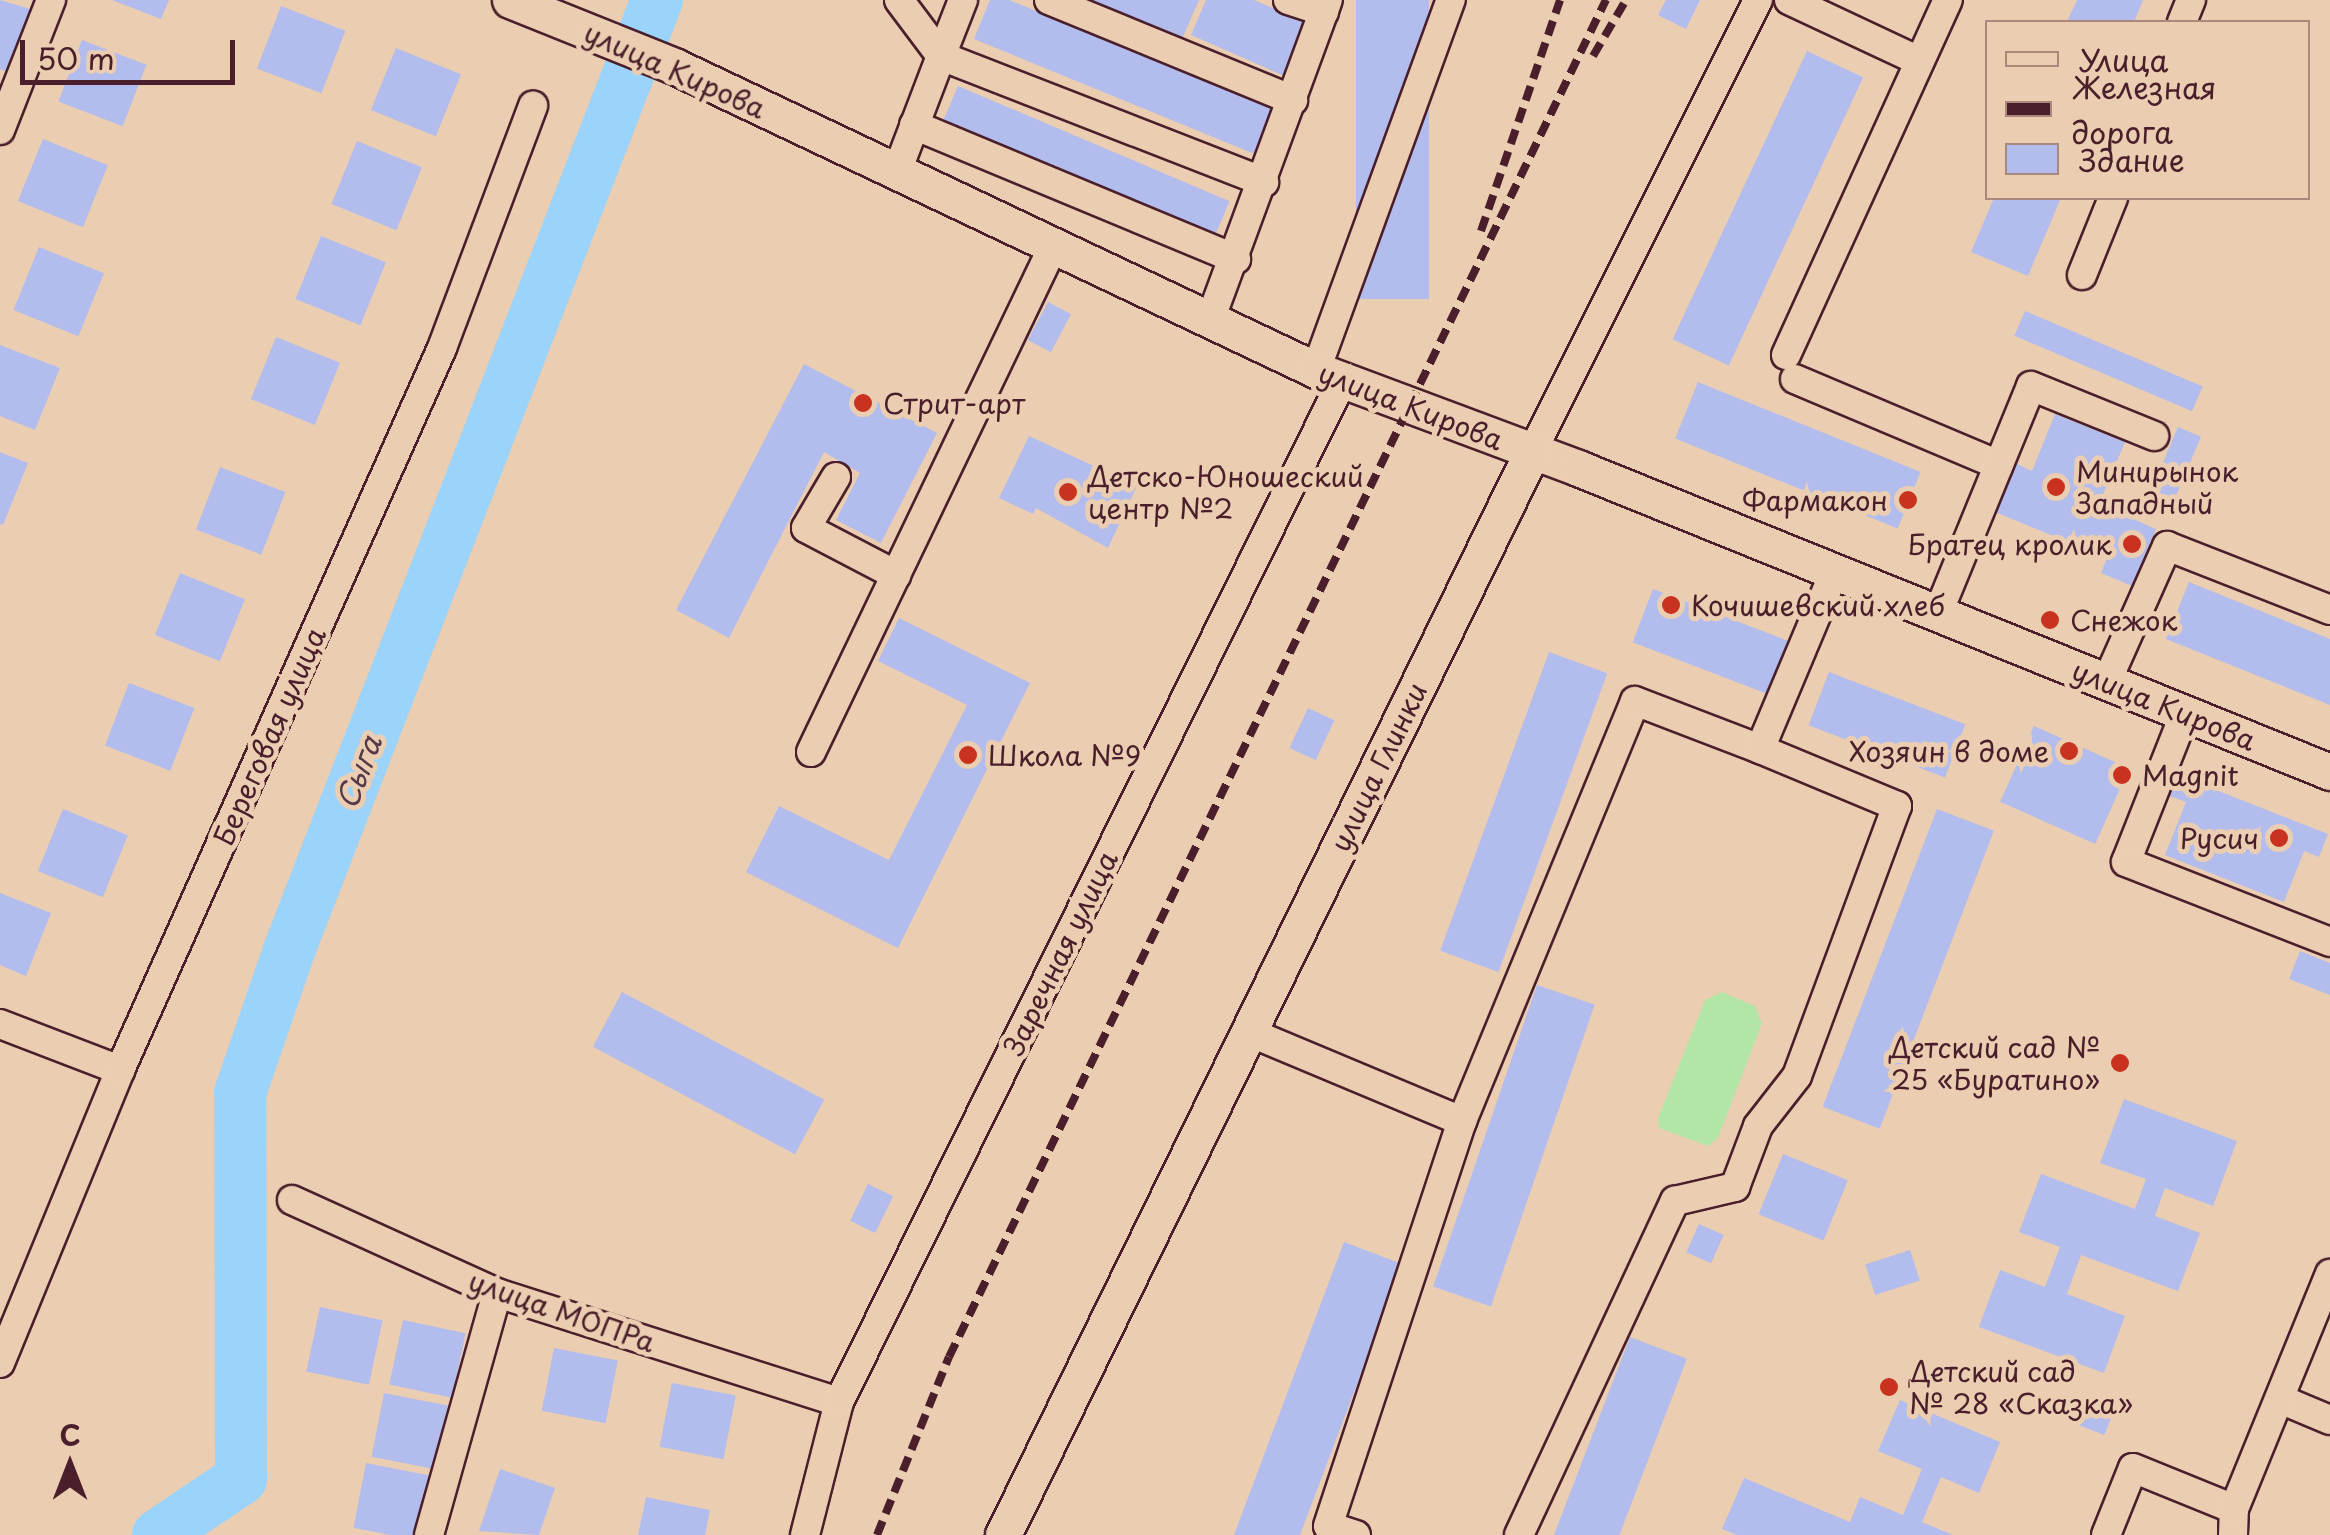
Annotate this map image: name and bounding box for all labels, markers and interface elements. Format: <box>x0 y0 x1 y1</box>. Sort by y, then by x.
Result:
street label: улица Кирова <box>579 15 771 125</box>
scale bar <box>25 20 240 82</box>
legend <box>1985 20 2310 200</box>
text: 50 m <box>37 35 115 80</box>
text: Улица <box>2079 37 2168 82</box>
text: Железная дорога <box>2072 64 2217 154</box>
text: Здание <box>2079 137 2185 182</box>
street label: улица Кирова <box>1314 355 1508 457</box>
place label: Стрит-арт <box>883 386 1025 420</box>
marker: Стрит-арт <box>852 392 874 414</box>
place label: Минирынок Западный <box>2076 454 2238 520</box>
place label: Детско-Юношеский центр №2 <box>1088 459 1364 525</box>
marker: Минирынок Западный <box>2045 476 2067 498</box>
marker: Детско-Юношеский центр №2 <box>1057 481 1079 503</box>
place label: Фармакон <box>1742 483 1888 517</box>
marker: Фармакон <box>1897 489 1919 511</box>
place label: Братец кролик <box>1907 527 2112 561</box>
marker: Братец кролик <box>2121 533 2143 555</box>
place label: Кочишевский хлеб <box>1691 588 1946 622</box>
marker: Кочишевский хлеб <box>1660 594 1682 616</box>
place label: Снежок <box>2070 603 2177 637</box>
marker: Снежок <box>2039 609 2061 631</box>
street label: Береговая улица <box>206 622 332 850</box>
street label: улица Кирова <box>2067 653 2261 757</box>
street label: улица Глинки <box>1322 676 1434 858</box>
water label: Сыга <box>328 730 388 814</box>
place label: Хозяин в доме <box>1849 734 2049 768</box>
place label: Школа №9 <box>988 738 1142 772</box>
marker: Хозяин в доме <box>2058 740 2080 762</box>
marker: Школа №9 <box>957 744 979 766</box>
place label: Magnit <box>2142 758 2239 792</box>
marker: Magnit <box>2111 764 2133 786</box>
place label: Русич <box>2180 821 2259 855</box>
marker: Русич <box>2268 827 2290 849</box>
street label: Заречная улица <box>996 845 1124 1061</box>
place label: Детский сад № 25 «Буратино» <box>1887 1030 2100 1096</box>
marker: Детский сад № 25 «Буратино» <box>2109 1052 2131 1074</box>
street label: улица МОПРа <box>464 1263 660 1359</box>
place label: Детский сад № 28 «Сказка» <box>1909 1354 2133 1420</box>
marker: Детский сад № 28 «Сказка» <box>1878 1376 1900 1398</box>
text: С <box>59 1413 81 1456</box>
north arrow <box>20 1415 120 1515</box>

